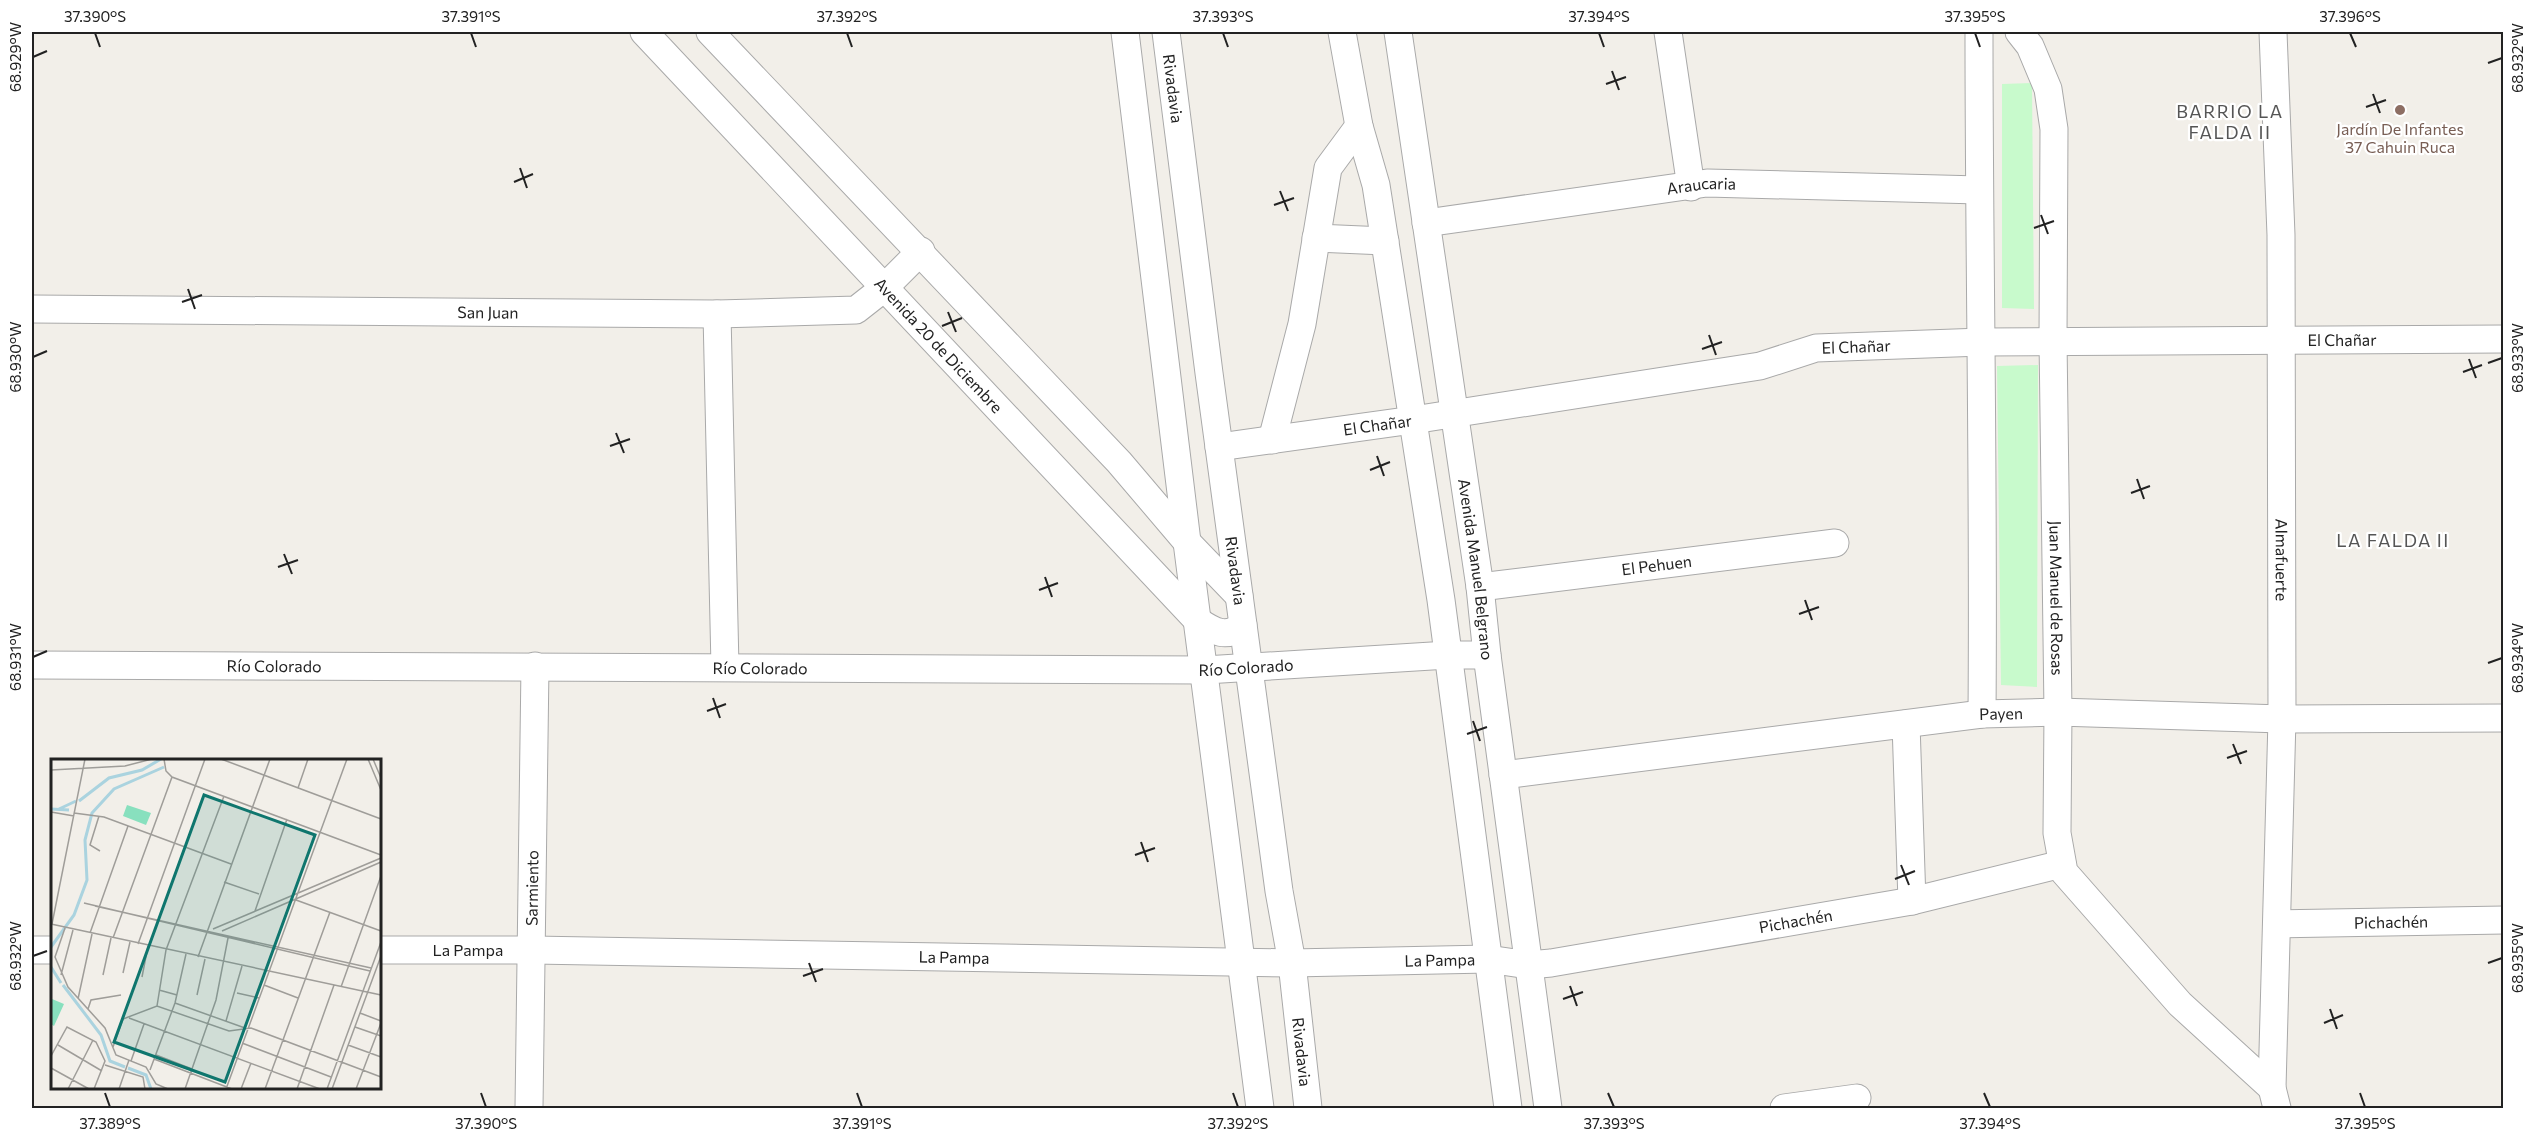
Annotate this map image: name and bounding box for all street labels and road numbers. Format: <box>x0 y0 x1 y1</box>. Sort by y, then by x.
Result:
street label: Rivadavia <box>1160 53 1187 124</box>
street label: Araucaria <box>1665 173 1736 198</box>
street label: Avenida 20 de Diciembre <box>871 273 1007 416</box>
street label: San Juan <box>457 302 519 322</box>
street label: El Chañar <box>2307 330 2377 349</box>
street label: El Chañar <box>1821 335 1892 357</box>
street label: El Chañar <box>1342 410 1414 439</box>
street label: Avenida Manuel Belgrano <box>1455 477 1498 661</box>
street label: Almafuerte <box>2273 519 2292 601</box>
street label: Juan Manuel de Rosas <box>2046 521 2068 676</box>
street label: Rivadavia <box>1222 535 1250 606</box>
street label: El Pehuen <box>1620 551 1693 578</box>
street label: Río Colorado <box>1198 655 1294 679</box>
street label: Río Colorado <box>226 656 322 675</box>
street label: Río Colorado <box>712 658 808 677</box>
street label: Payen <box>1979 703 2023 723</box>
street label: Sarmiento <box>521 850 542 926</box>
street label: Pichachén <box>1757 905 1834 936</box>
street label: Pichachén <box>2354 911 2428 932</box>
street label: La Pampa <box>433 940 503 959</box>
street label: La Pampa <box>918 947 990 967</box>
street label: La Pampa <box>1404 949 1475 970</box>
street label: Rivadavia <box>1289 1016 1316 1087</box>

